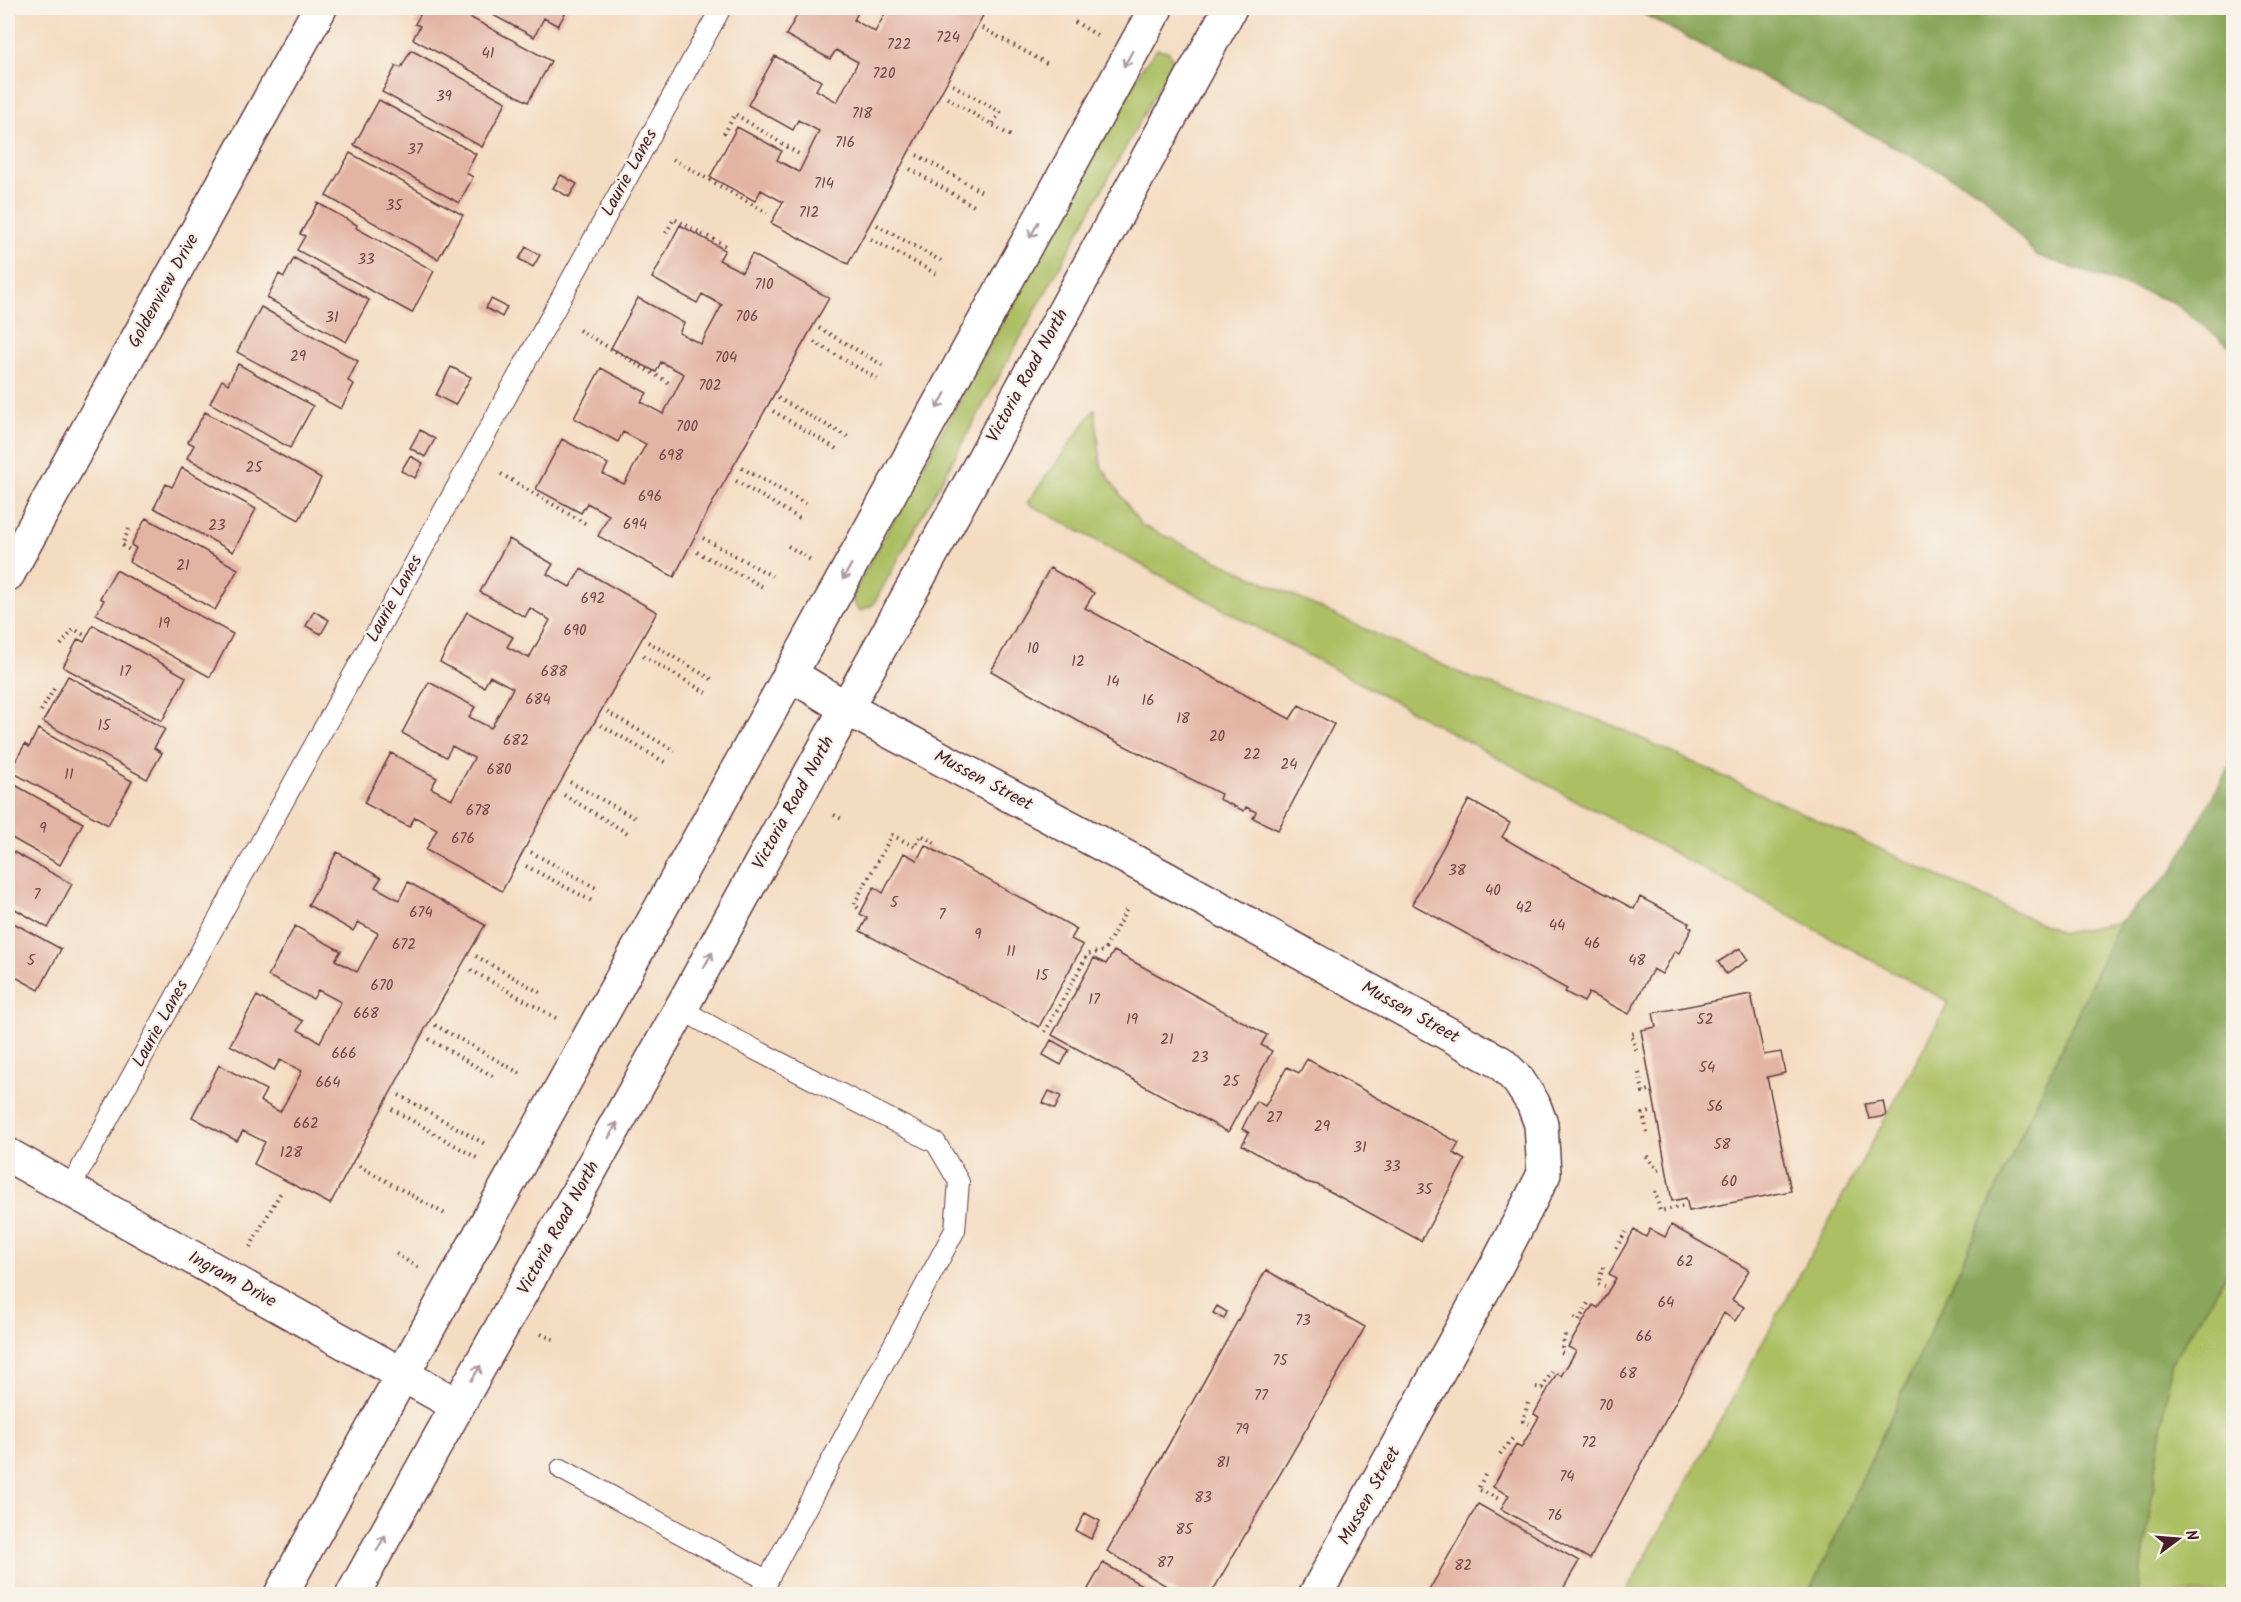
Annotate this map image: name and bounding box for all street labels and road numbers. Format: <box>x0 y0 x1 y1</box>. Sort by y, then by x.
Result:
street label: Laurie Lanes <box>594 124 666 222</box>
street label: Goldenview Drive <box>121 228 207 354</box>
street label: Victoria Road North <box>979 304 1077 448</box>
street label: Laurie Lanes <box>359 550 431 648</box>
street label: Victoria Road North <box>745 731 843 875</box>
street label: Mussen Street <box>928 743 1039 820</box>
street label: Mussen Street <box>1355 974 1465 1053</box>
street label: Laurie Lanes <box>125 975 197 1073</box>
street label: Victoria Road North <box>510 1156 608 1300</box>
street label: Ingram Drive <box>182 1244 282 1316</box>
street label: Mussen Street <box>1331 1441 1410 1551</box>

